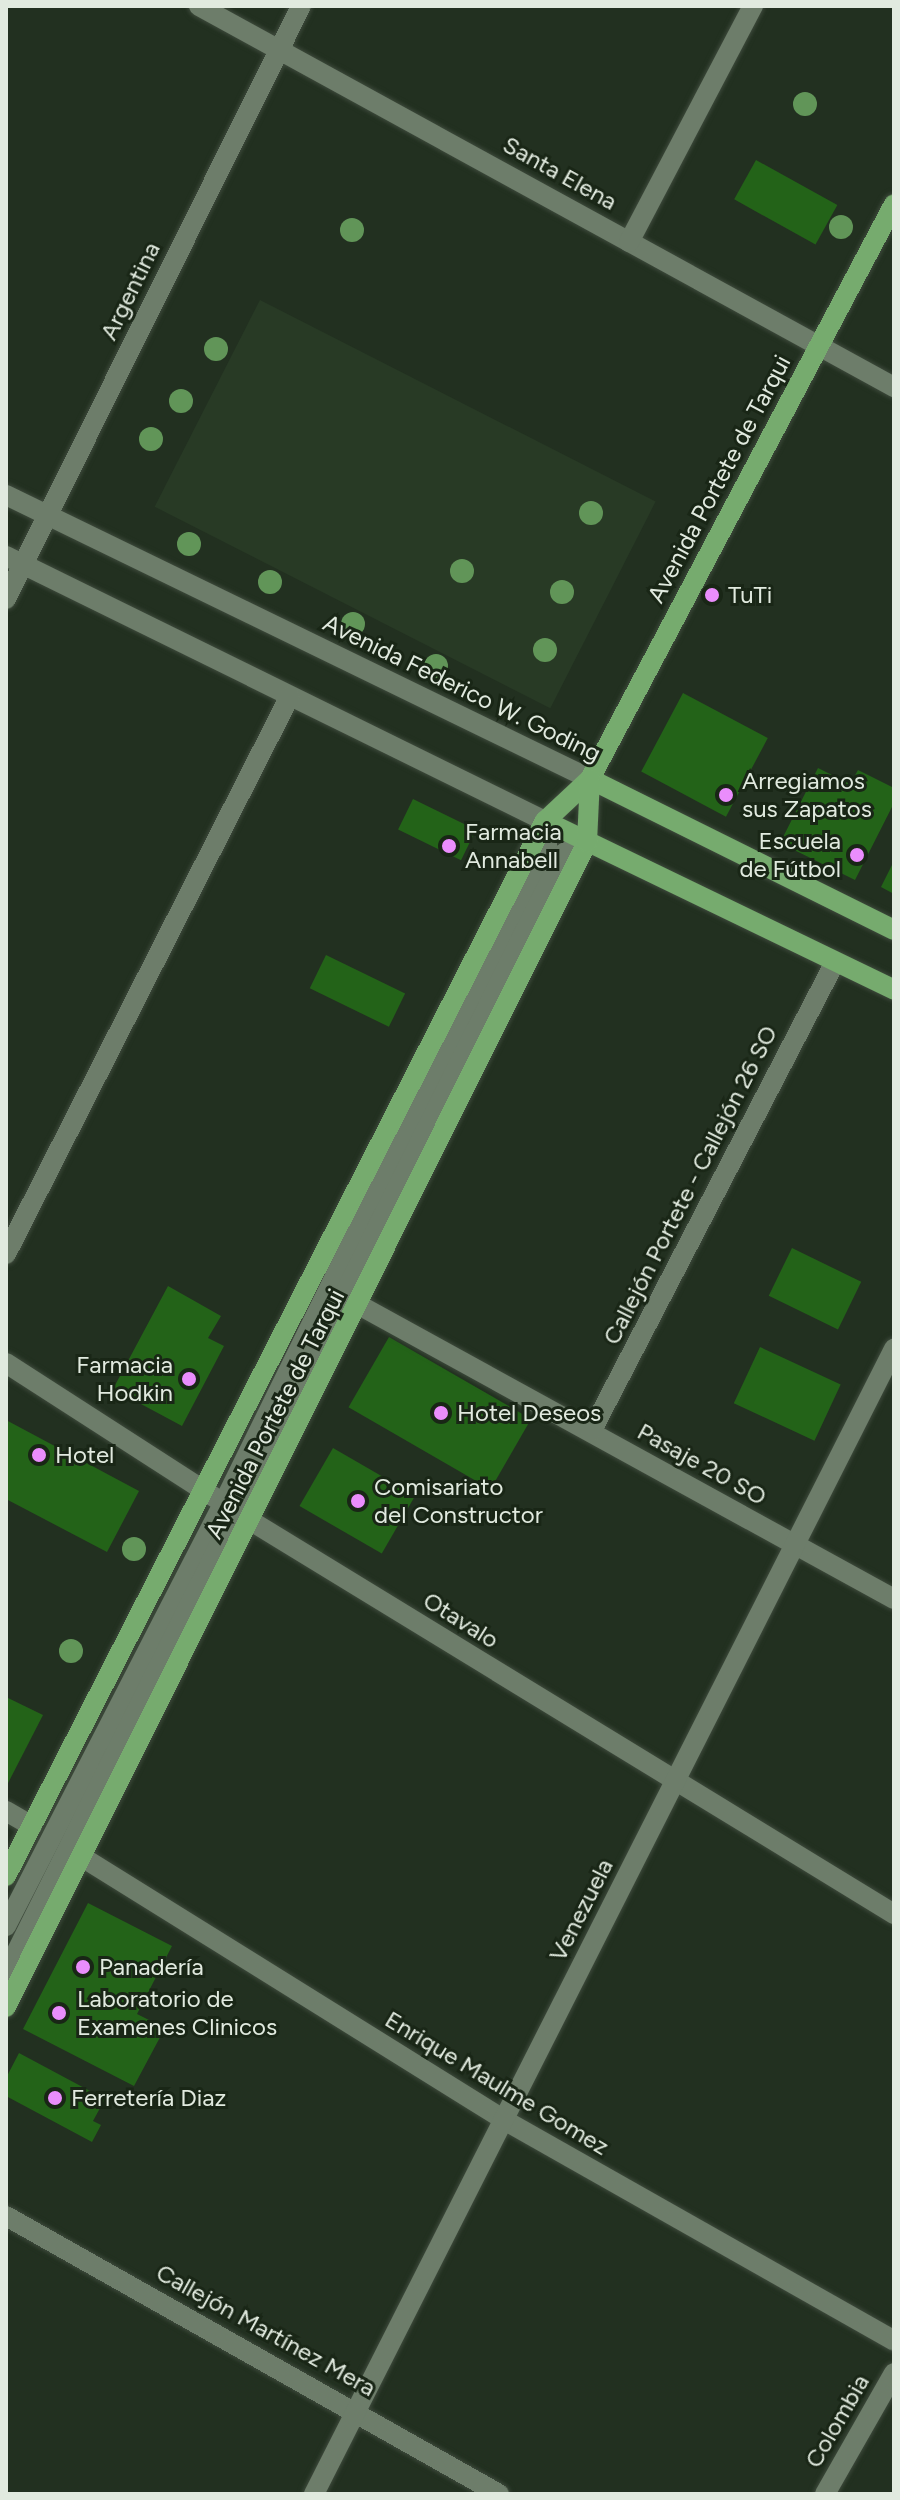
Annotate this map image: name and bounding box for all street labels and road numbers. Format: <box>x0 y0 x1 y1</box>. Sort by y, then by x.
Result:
street label: Santa Elena <box>498 130 622 216</box>
street label: Argentina <box>94 237 166 345</box>
street label: Avenida Portete de Tarqui <box>641 350 797 608</box>
street label: Avenida Federico W. Goding <box>318 608 606 768</box>
street label: Callejón Portete - Callejón 26 SO <box>597 1021 783 1349</box>
street label: Avenida Portete de Tarqui <box>199 1284 351 1544</box>
street label: Pasaje 20 SO <box>633 1417 771 1511</box>
street label: Otavalo <box>418 1586 504 1654</box>
street label: Venezuela <box>543 1854 619 1966</box>
street label: Enrique Maulme Gomez <box>380 2005 614 2161</box>
street label: Callejón Martínez Mera <box>151 2258 381 2402</box>
street label: Colombia <box>799 2369 875 2473</box>

